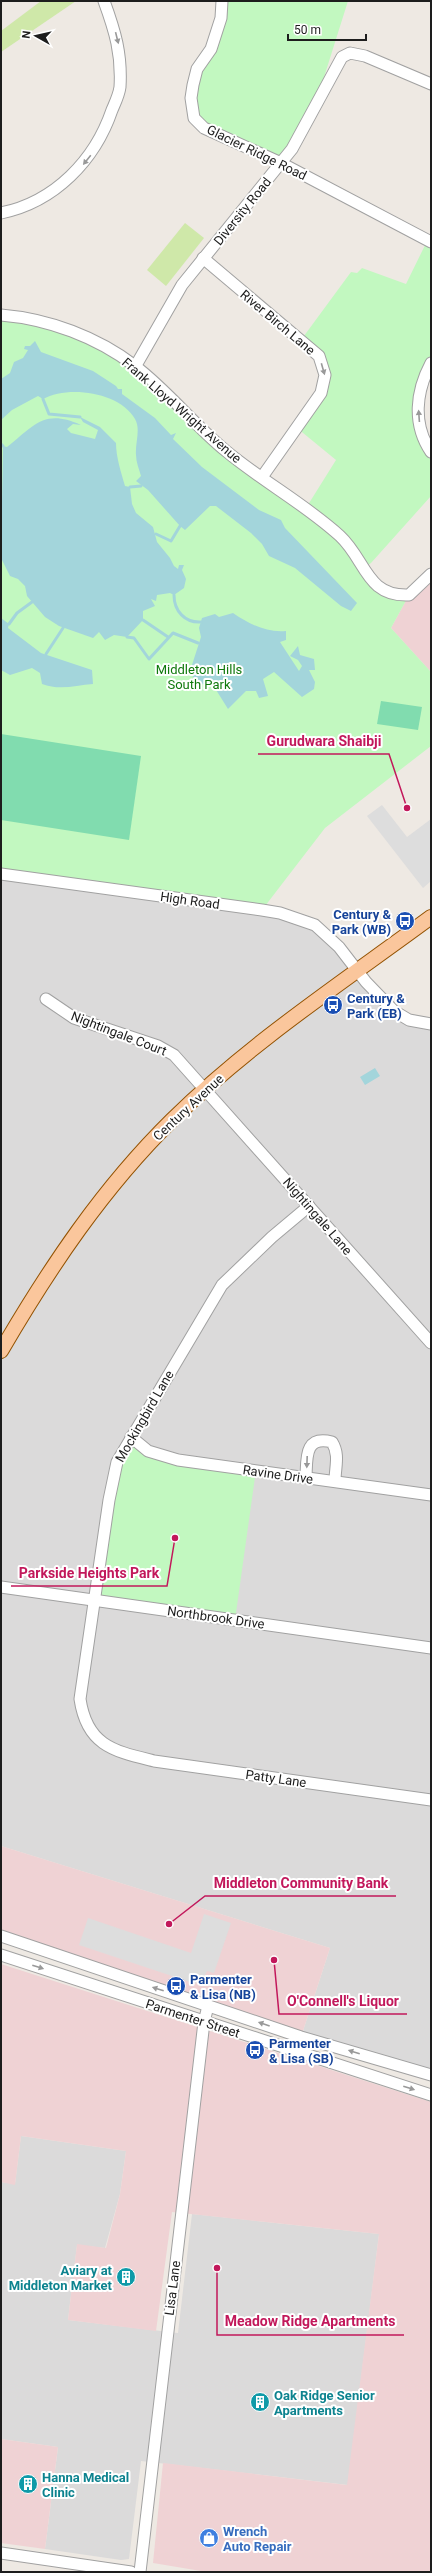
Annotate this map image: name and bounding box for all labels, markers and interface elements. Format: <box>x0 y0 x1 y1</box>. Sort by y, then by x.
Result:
north arrow <box>16 16 56 56</box>
scale bar <box>288 16 366 42</box>
text: 50 m <box>294 23 321 37</box>
text: N <box>20 30 34 39</box>
one-way arrow <box>114 32 120 44</box>
street label: Glacier Ridge Road <box>204 122 309 183</box>
one-way arrow <box>82 154 91 165</box>
street label: Diversity Road <box>211 175 274 248</box>
street label: River Birch Lane <box>237 287 318 358</box>
street label: Frank Lloyd Wright Avenue <box>119 355 244 466</box>
one-way arrow <box>320 363 326 375</box>
one-way arrow <box>415 410 422 422</box>
park label: Middleton Hills South Park <box>156 662 243 692</box>
callout: Gurudwara Shaibji <box>258 728 389 754</box>
text: Gurudwara Shaibji <box>267 733 381 749</box>
street label: High Road <box>159 889 221 912</box>
place label: Century & Park (WB) <box>332 907 391 937</box>
bus stop icon: Century & Park (WB) <box>394 910 416 932</box>
place label: Century & Park (EB) <box>347 991 405 1021</box>
bus stop icon: Century & Park (EB) <box>322 994 344 1016</box>
street label: Nightingale Court <box>69 1008 169 1059</box>
street label: Century Avenue <box>150 1071 227 1144</box>
street label: Nightingale Lane <box>280 1175 355 1258</box>
street label: Mockingbird Lane <box>112 1368 177 1465</box>
one-way arrow <box>304 1456 310 1469</box>
street label: Ravine Drive <box>242 1462 314 1487</box>
callout: Parkside Heights Park <box>11 1560 167 1586</box>
text: Parkside Heights Park <box>19 1565 160 1581</box>
street label: Northbrook Drive <box>166 1603 266 1632</box>
street label: Patty Lane <box>245 1767 307 1790</box>
callout: Middleton Community Bank <box>205 1870 396 1896</box>
text: Middleton Community Bank <box>214 1875 389 1891</box>
one-way arrow <box>32 1964 44 1970</box>
place label: Parmenter & Lisa (NB) <box>190 1972 256 2002</box>
bus stop icon: Parmenter & Lisa (NB) <box>165 1975 187 1997</box>
one-way arrow <box>151 1986 163 1992</box>
callout: O'Connell's Liquor <box>279 1988 407 2014</box>
text: O'Connell's Liquor <box>287 1993 399 2009</box>
street label: Parmenter Street <box>144 1996 242 2041</box>
one-way arrow <box>258 2021 270 2027</box>
place label: Parmenter & Lisa (SB) <box>269 2036 334 2066</box>
bus stop icon: Parmenter & Lisa (SB) <box>244 2039 266 2061</box>
one-way arrow <box>347 2049 359 2055</box>
one-way arrow <box>403 2085 415 2091</box>
street label: Lisa Lane <box>162 2260 183 2316</box>
place label: Aviary at Middleton Market <box>9 2263 113 2293</box>
building icon: Aviary at Middleton Market <box>115 2266 137 2288</box>
callout: Meadow Ridge Apartments <box>217 2309 404 2335</box>
text: Meadow Ridge Apartments <box>225 2313 395 2329</box>
place label: Oak Ridge Senior Apartments <box>274 2388 375 2418</box>
building icon: Oak Ridge Senior Apartments <box>249 2391 271 2413</box>
place label: Hanna Medical Clinic <box>42 2470 129 2500</box>
building icon: Hanna Medical Clinic <box>17 2473 39 2495</box>
place label: Wrench Auto Repair <box>223 2524 292 2554</box>
shop icon: Wrench Auto Repair <box>198 2527 220 2549</box>

